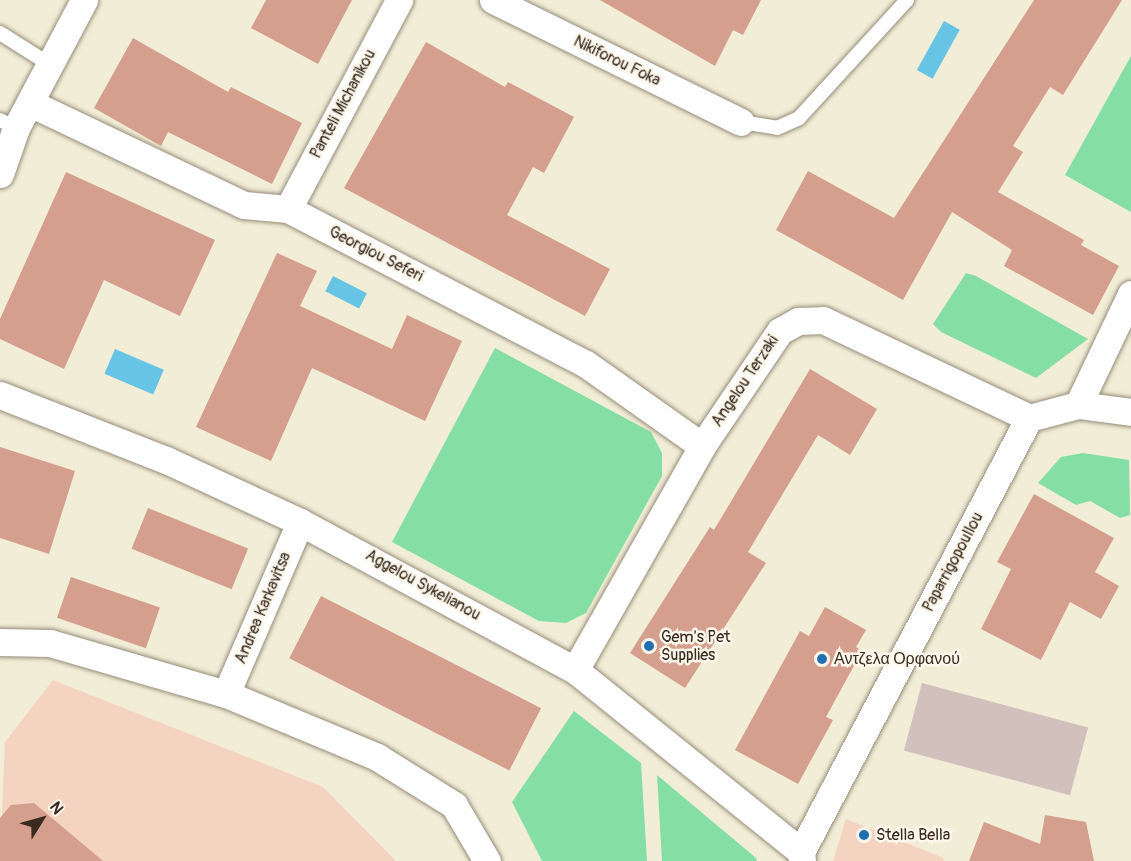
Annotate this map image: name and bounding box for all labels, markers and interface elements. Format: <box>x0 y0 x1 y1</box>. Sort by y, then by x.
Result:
street label: Nikiforou Foka <box>570 32 664 90</box>
street label: Panteli Michanikou <box>306 46 380 162</box>
street label: Georgiou Seferi <box>326 222 426 286</box>
street label: Angelou Terzaki <box>707 332 783 430</box>
street label: Paparrigopoullou <box>919 509 987 615</box>
street label: Aggelou Sykelianou <box>362 545 484 625</box>
street label: Andrea Karkavitsa <box>231 549 295 667</box>
place label: Gem's Pet Supplies <box>661 627 731 665</box>
marker: Gem's Pet Supplies <box>642 639 656 653</box>
place label: Αντζελα Ορφανού <box>834 649 960 669</box>
marker: Αντζελα Ορφανού <box>815 652 829 666</box>
north arrow <box>12 789 72 849</box>
text: N <box>45 798 68 819</box>
place label: Stella Bella <box>876 825 950 845</box>
marker: Stella Bella <box>857 828 871 842</box>

